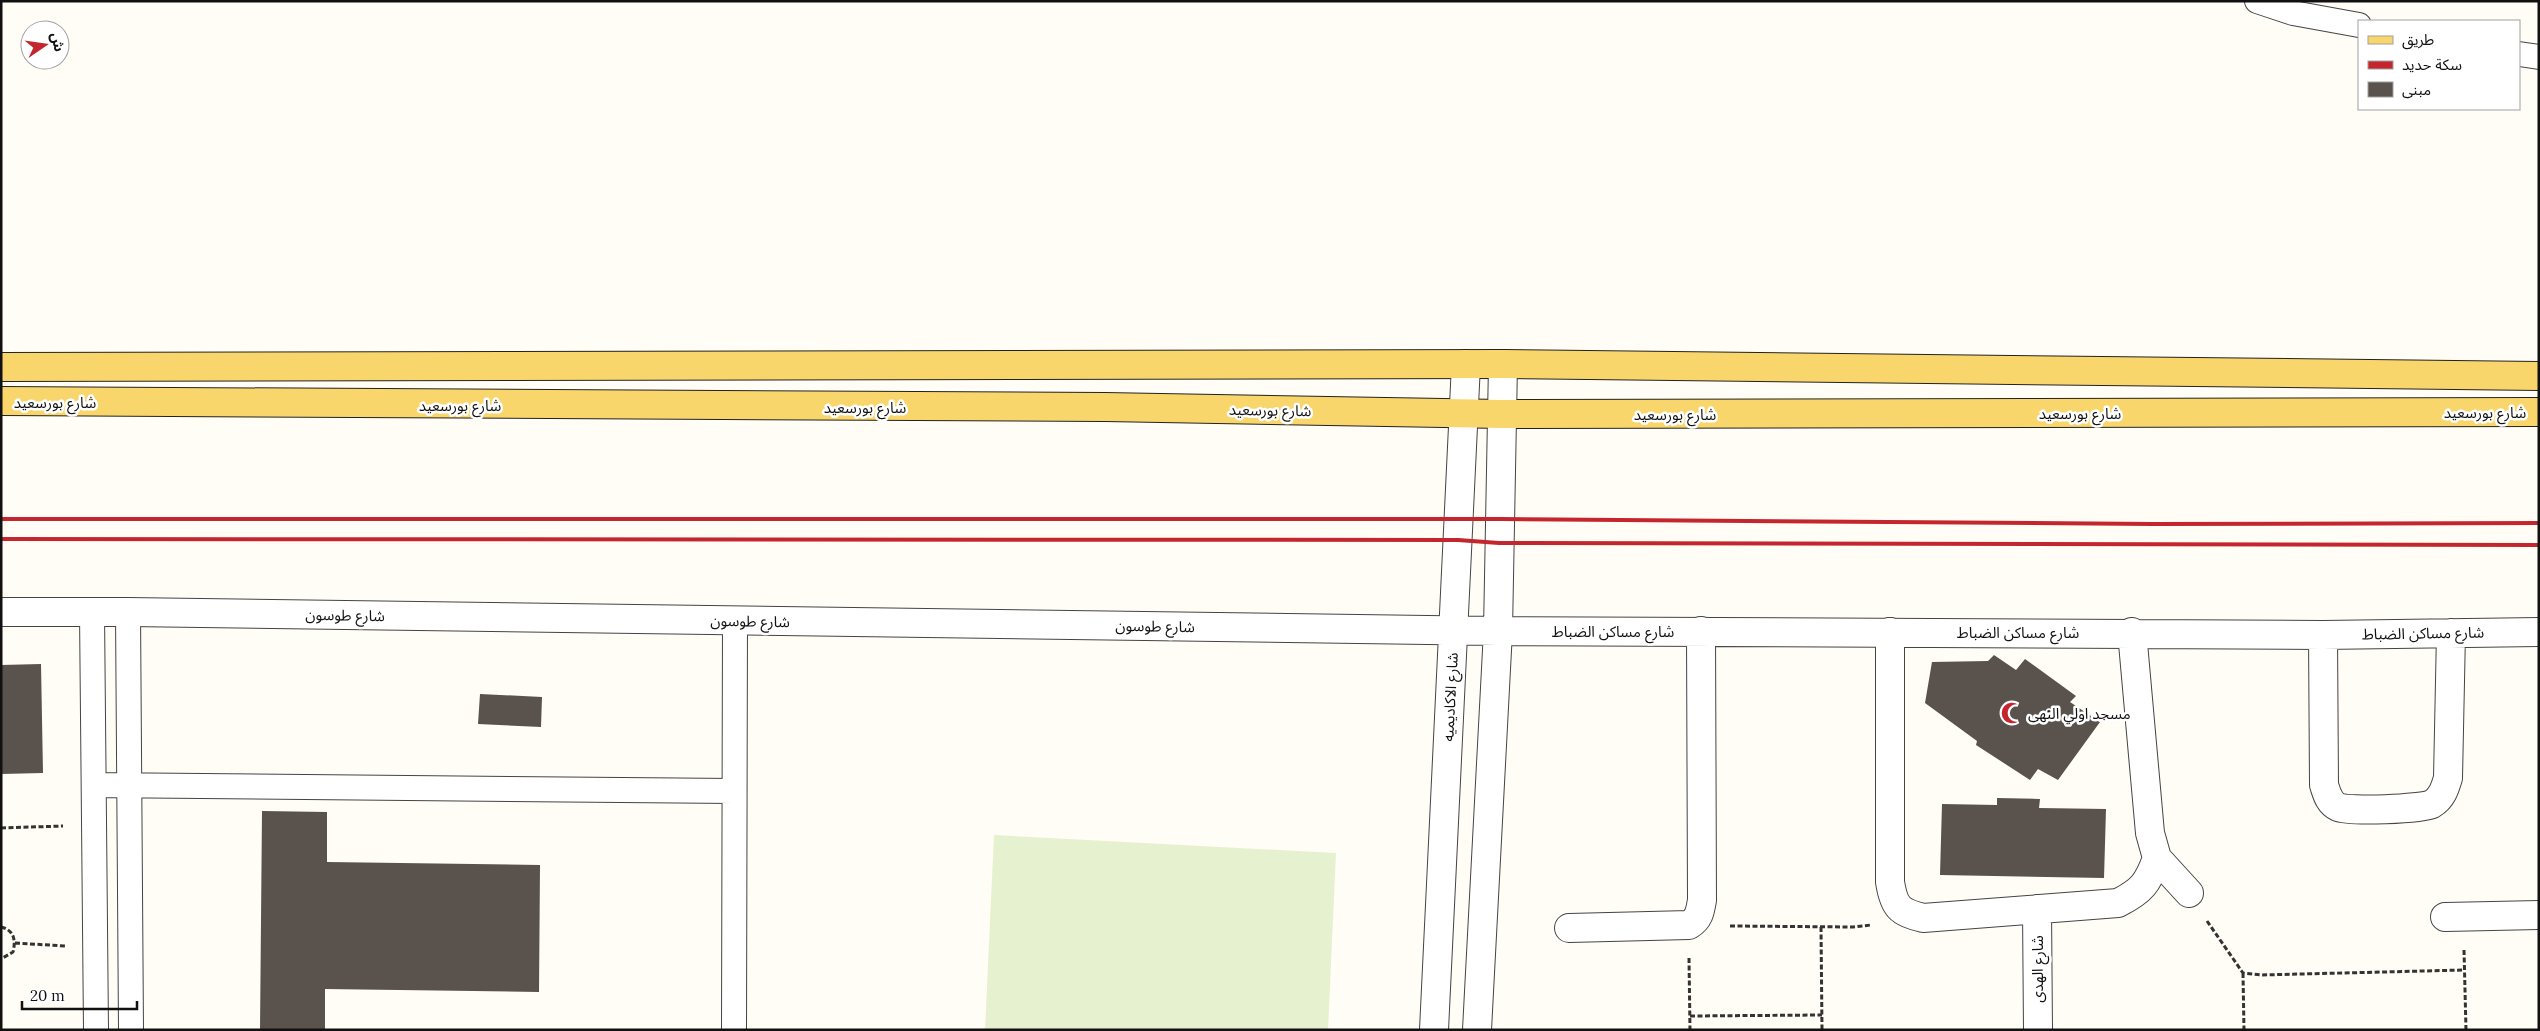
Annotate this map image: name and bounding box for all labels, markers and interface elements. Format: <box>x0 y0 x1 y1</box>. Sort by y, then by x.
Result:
north arrow <box>20 20 70 70</box>
legend <box>2358 20 2520 110</box>
text: طريق <box>2402 30 2434 50</box>
text: ش <box>47 31 69 53</box>
text: سكة حديد <box>2402 55 2462 74</box>
text: مبنى <box>2402 80 2431 99</box>
street label: شارع بورسعيد <box>14 393 96 415</box>
street label: شارع بورسعيد <box>419 396 501 418</box>
street label: شارع بورسعيد <box>824 398 906 420</box>
street label: شارع بورسعيد <box>1229 400 1312 423</box>
street label: شارع بورسعيد <box>2444 403 2526 425</box>
street label: شارع بورسعيد <box>2039 404 2121 426</box>
street label: شارع بورسعيد <box>1634 405 1716 427</box>
street label: شارع طوسون <box>305 605 385 628</box>
street label: شارع طوسون <box>710 611 790 634</box>
street label: شارع طوسون <box>1115 616 1195 639</box>
street label: شارع مساكن الضباط <box>1552 622 1674 644</box>
street label: شارع مساكن الضباط <box>2362 622 2485 647</box>
street label: شارع مساكن الضباط <box>1957 623 2079 645</box>
street label: شارع الاكاديميه <box>1438 652 1465 742</box>
mosque icon: مسجد اولي النهى <box>1999 700 2025 726</box>
place label: مسجد اولي النهى <box>2028 704 2131 725</box>
street label: شارع الهدى <box>2028 935 2050 1003</box>
scale bar <box>22 978 138 1010</box>
text: 20 m <box>30 986 65 1005</box>

